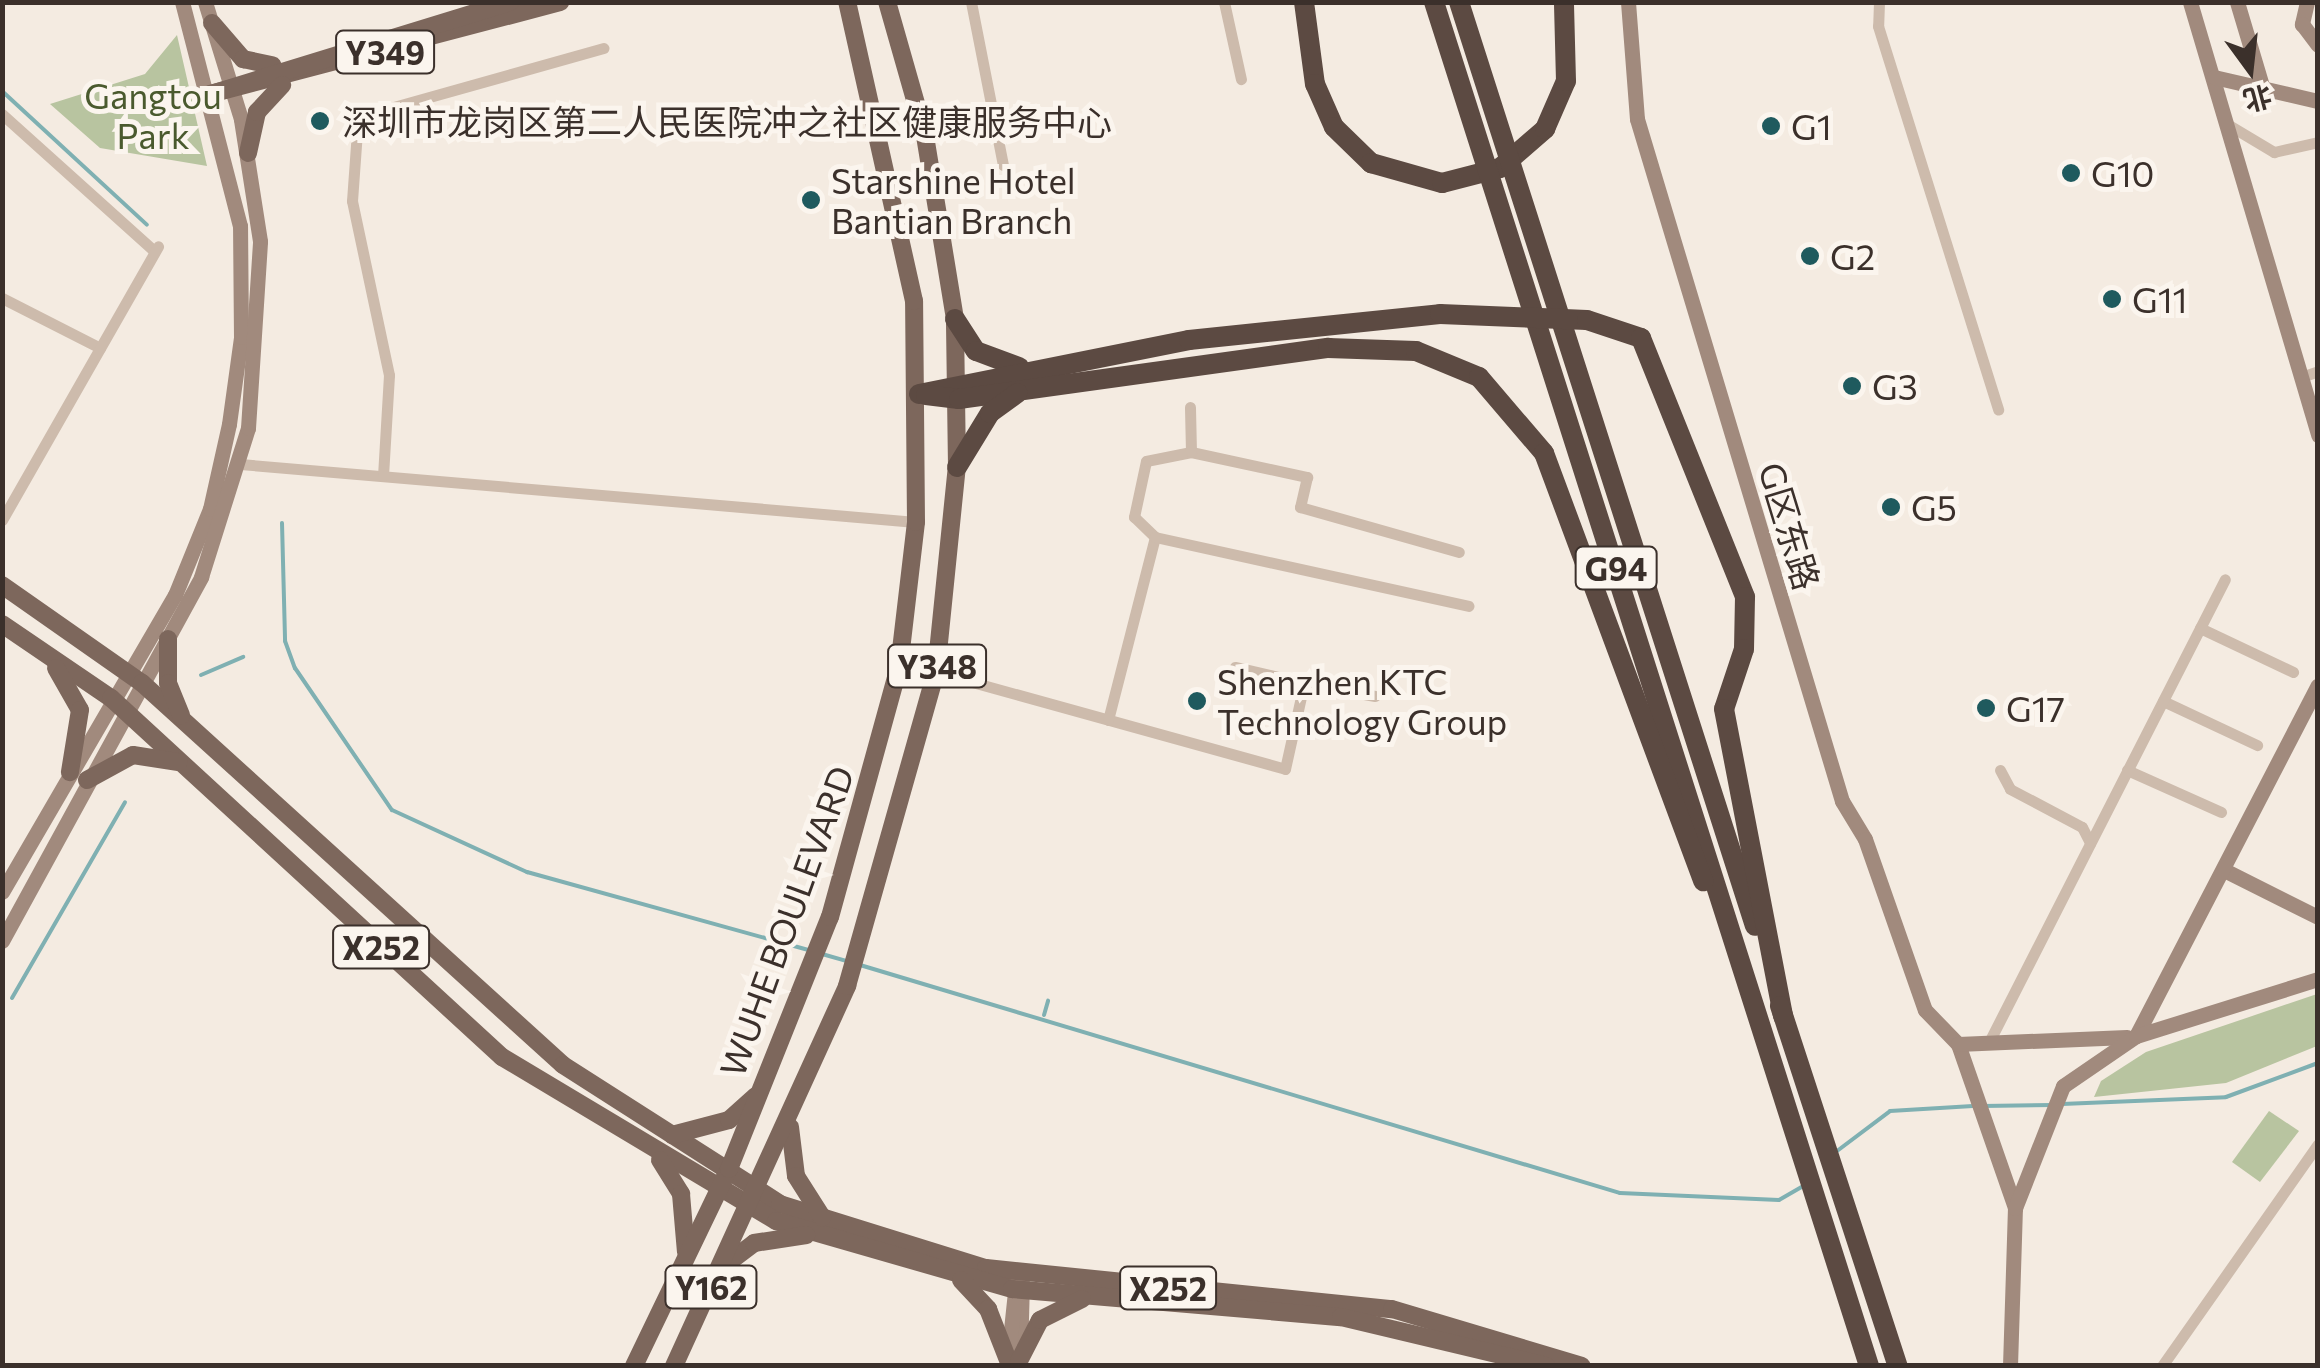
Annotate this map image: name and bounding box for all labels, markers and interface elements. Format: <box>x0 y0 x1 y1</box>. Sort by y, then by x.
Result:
north arrow <box>2200 20 2300 120</box>
road number: Y349 <box>335 25 435 79</box>
park label: Gangtou Park <box>84 74 222 156</box>
text: 北 <box>2240 79 2276 119</box>
place label: 深圳市龙岗区第二人民医院冲之社区健康服务中心 <box>342 100 1112 142</box>
place label: G1 <box>1791 105 1832 147</box>
marker: 深圳市龙岗区第二人民医院冲之社区健康服务中心 <box>307 108 333 134</box>
marker: G1 <box>1760 115 1782 137</box>
place label: G10 <box>2091 152 2154 194</box>
place label: Starshine Hotel Bantian Branch <box>831 159 1076 241</box>
marker: G10 <box>2060 162 2082 184</box>
marker: Starshine Hotel Bantian Branch <box>800 189 822 211</box>
place label: G2 <box>1830 235 1875 277</box>
marker: G2 <box>1799 245 1821 267</box>
place label: G11 <box>2132 278 2188 320</box>
marker: G11 <box>2101 288 2123 310</box>
place label: G3 <box>1872 365 1918 407</box>
marker: G3 <box>1841 375 1863 397</box>
street label: G区东路 <box>1751 457 1829 595</box>
place label: G5 <box>1911 486 1957 528</box>
marker: G5 <box>1880 496 1902 518</box>
road number: G94 <box>1574 541 1658 595</box>
road number: Y348 <box>887 639 987 693</box>
place label: Shenzhen KTC Technology Group <box>1217 660 1507 742</box>
place label: G17 <box>2006 687 2065 729</box>
marker: Shenzhen KTC Technology Group <box>1186 690 1208 712</box>
marker: G17 <box>1975 697 1997 719</box>
street label: WUHE BOULEVARD <box>710 760 862 1082</box>
road number: X252 <box>331 920 431 974</box>
road number: Y162 <box>664 1260 758 1314</box>
road number: X252 <box>1118 1261 1218 1315</box>

